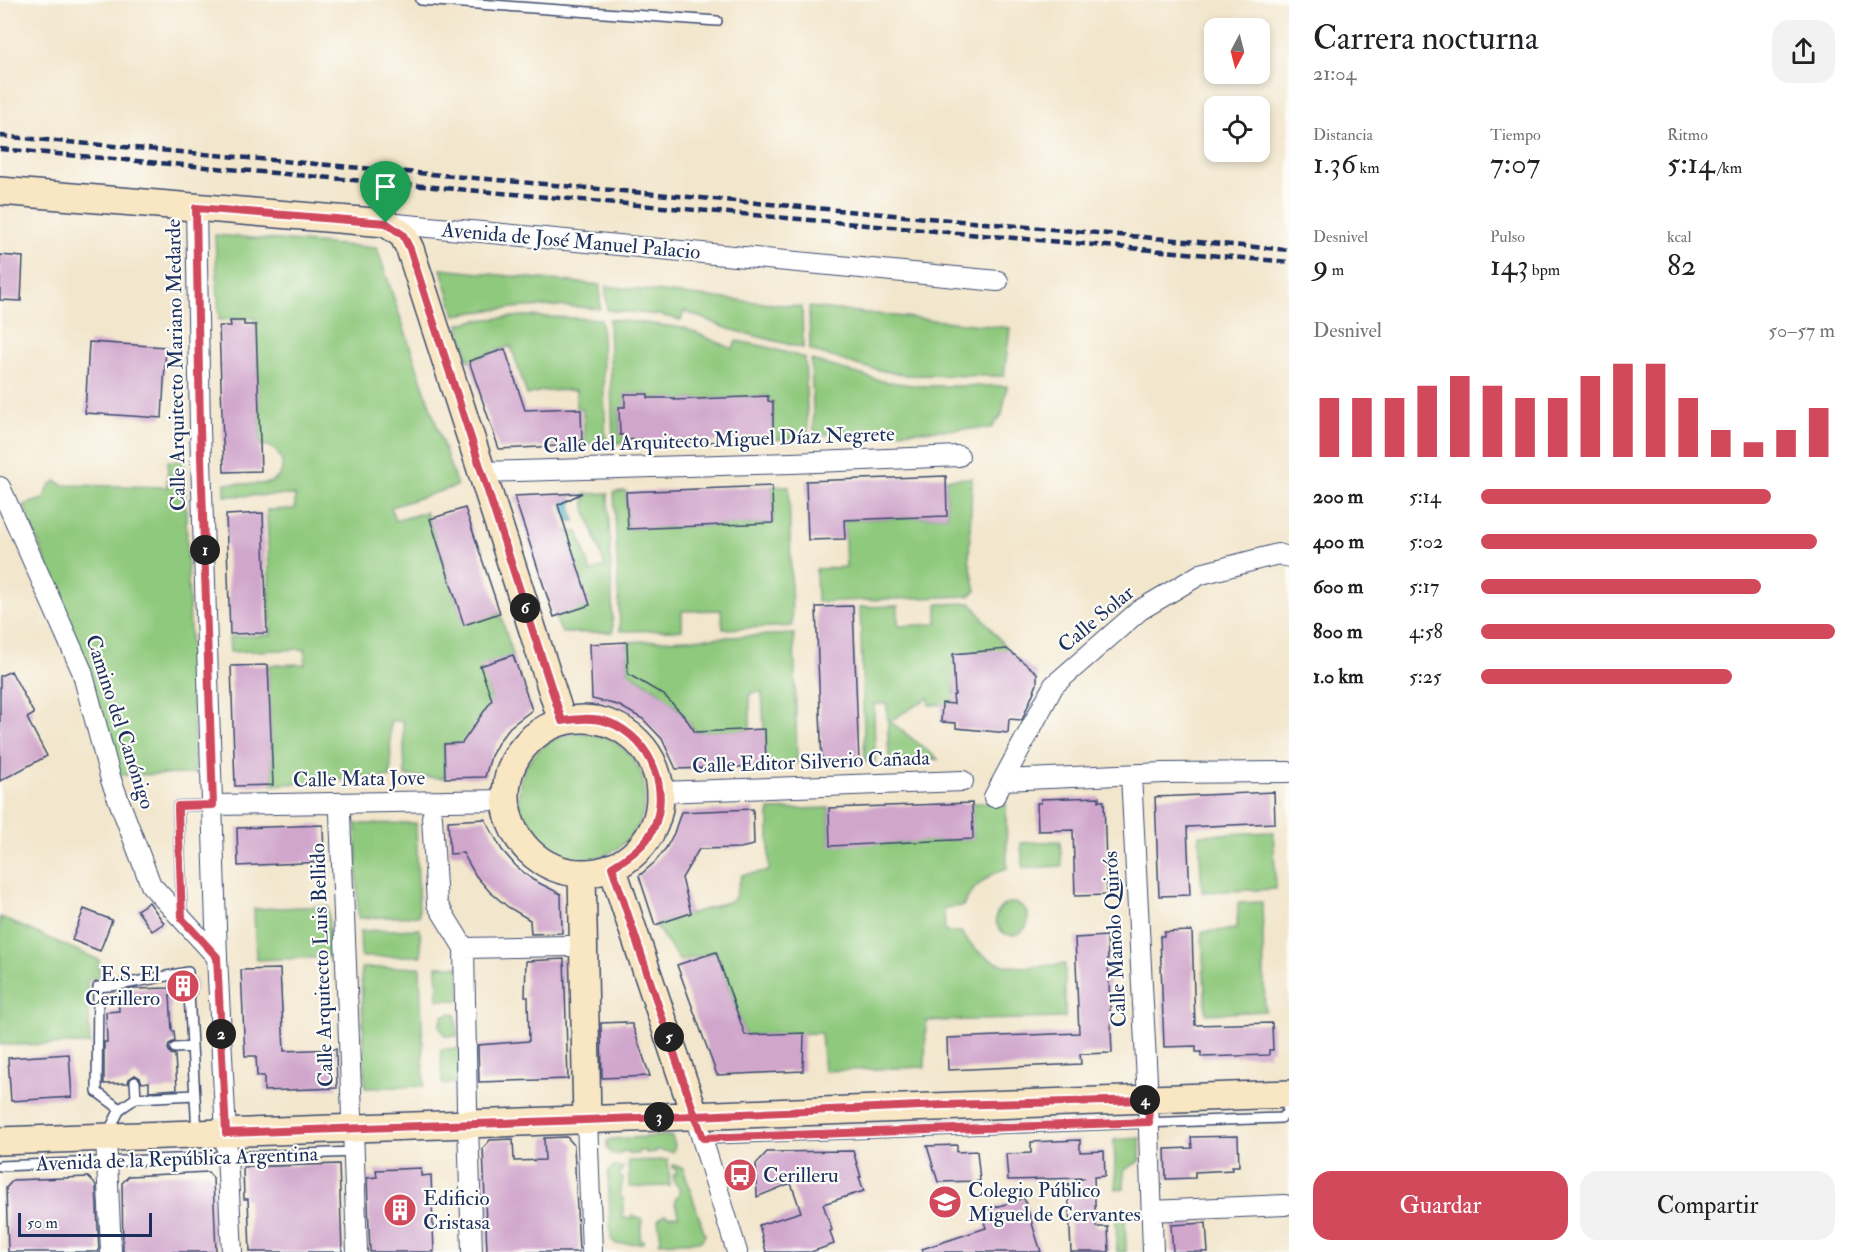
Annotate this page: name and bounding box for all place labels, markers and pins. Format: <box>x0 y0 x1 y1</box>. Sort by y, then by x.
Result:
pin <box>360 161 411 223</box>
pin: 1 <box>190 535 220 565</box>
pin: 6 <box>510 593 540 623</box>
place label: E.S. El Cerillero <box>85 961 161 1012</box>
building icon: E.S. El Cerillero <box>165 968 201 1004</box>
pin: 2 <box>206 1019 236 1049</box>
pin: 5 <box>654 1022 684 1052</box>
pin: 4 <box>1130 1085 1160 1115</box>
pin: 3 <box>644 1102 674 1132</box>
bus stop icon: Cerilleru <box>722 1157 758 1193</box>
place label: Cerilleru <box>763 1162 839 1189</box>
place label: Colegio Público Miguel de Cervantes <box>968 1177 1141 1228</box>
school or university icon: Colegio Público Miguel de Cervantes <box>927 1184 963 1220</box>
place label: Edificio Cristasa <box>423 1185 490 1236</box>
building icon: Edificio Cristasa <box>382 1192 418 1228</box>

